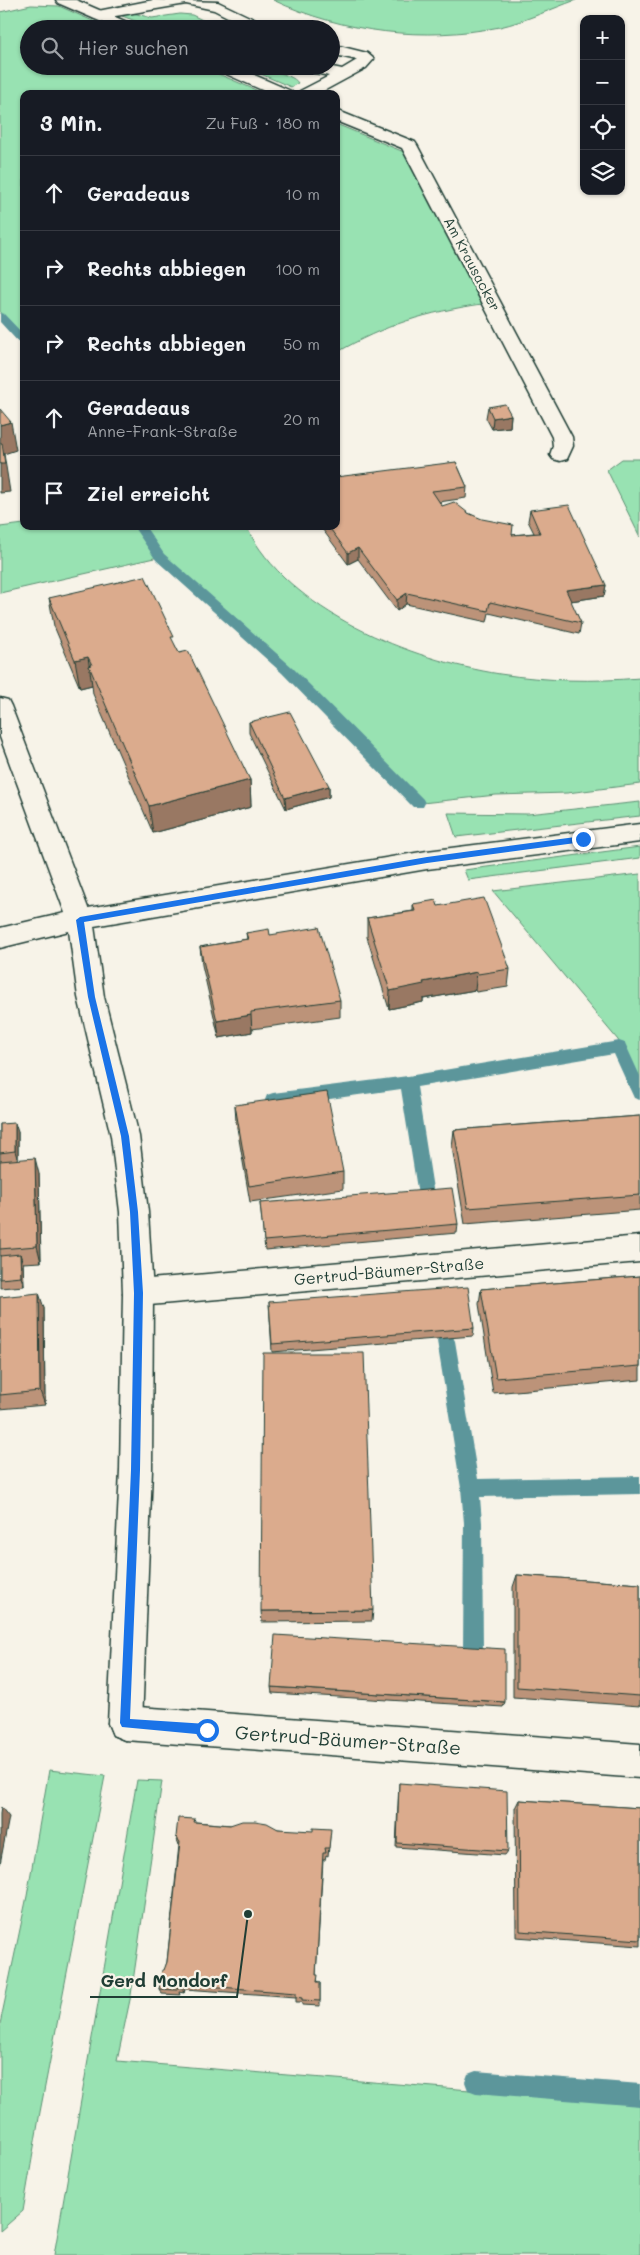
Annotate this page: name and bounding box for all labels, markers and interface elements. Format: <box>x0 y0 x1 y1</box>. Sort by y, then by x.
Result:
map controls <box>580 15 625 195</box>
button: + <box>580 15 625 60</box>
search box <box>20 20 340 75</box>
icon: search <box>38 34 66 62</box>
text: Hier suchen <box>78 35 189 60</box>
button: − <box>580 60 625 105</box>
button: locate <box>580 105 625 150</box>
text: 3 Min. <box>40 109 103 136</box>
text: Zu Fuß · 180 m <box>206 112 320 133</box>
button: layers <box>580 150 625 195</box>
icon: ahead <box>40 179 68 207</box>
text: Geradeaus <box>87 181 190 206</box>
text: 10 m <box>285 183 320 204</box>
street label: Am Krausacker <box>440 213 505 314</box>
icon: right <box>40 254 68 282</box>
text: Rechts abbiegen <box>87 256 246 281</box>
text: 100 m <box>275 258 320 279</box>
icon: right <box>40 329 68 357</box>
text: Rechts abbiegen <box>87 331 246 356</box>
text: 50 m <box>283 333 320 354</box>
text: Geradeaus <box>87 395 190 420</box>
icon: ahead <box>40 404 68 432</box>
text: 20 m <box>283 408 320 429</box>
text: Anne-Frank-Straße <box>87 420 238 441</box>
icon: arrive <box>40 479 68 507</box>
text: Ziel erreicht <box>87 481 210 506</box>
route end <box>572 828 595 851</box>
street label: Gertrud-Bäumer-Straße <box>293 1252 485 1289</box>
route start <box>196 1719 219 1742</box>
street label: Gertrud-Bäumer-Straße <box>234 1719 462 1760</box>
callout: Gerd Mondorf <box>90 1964 237 1997</box>
text: Gerd Mondorf <box>100 1968 228 1992</box>

